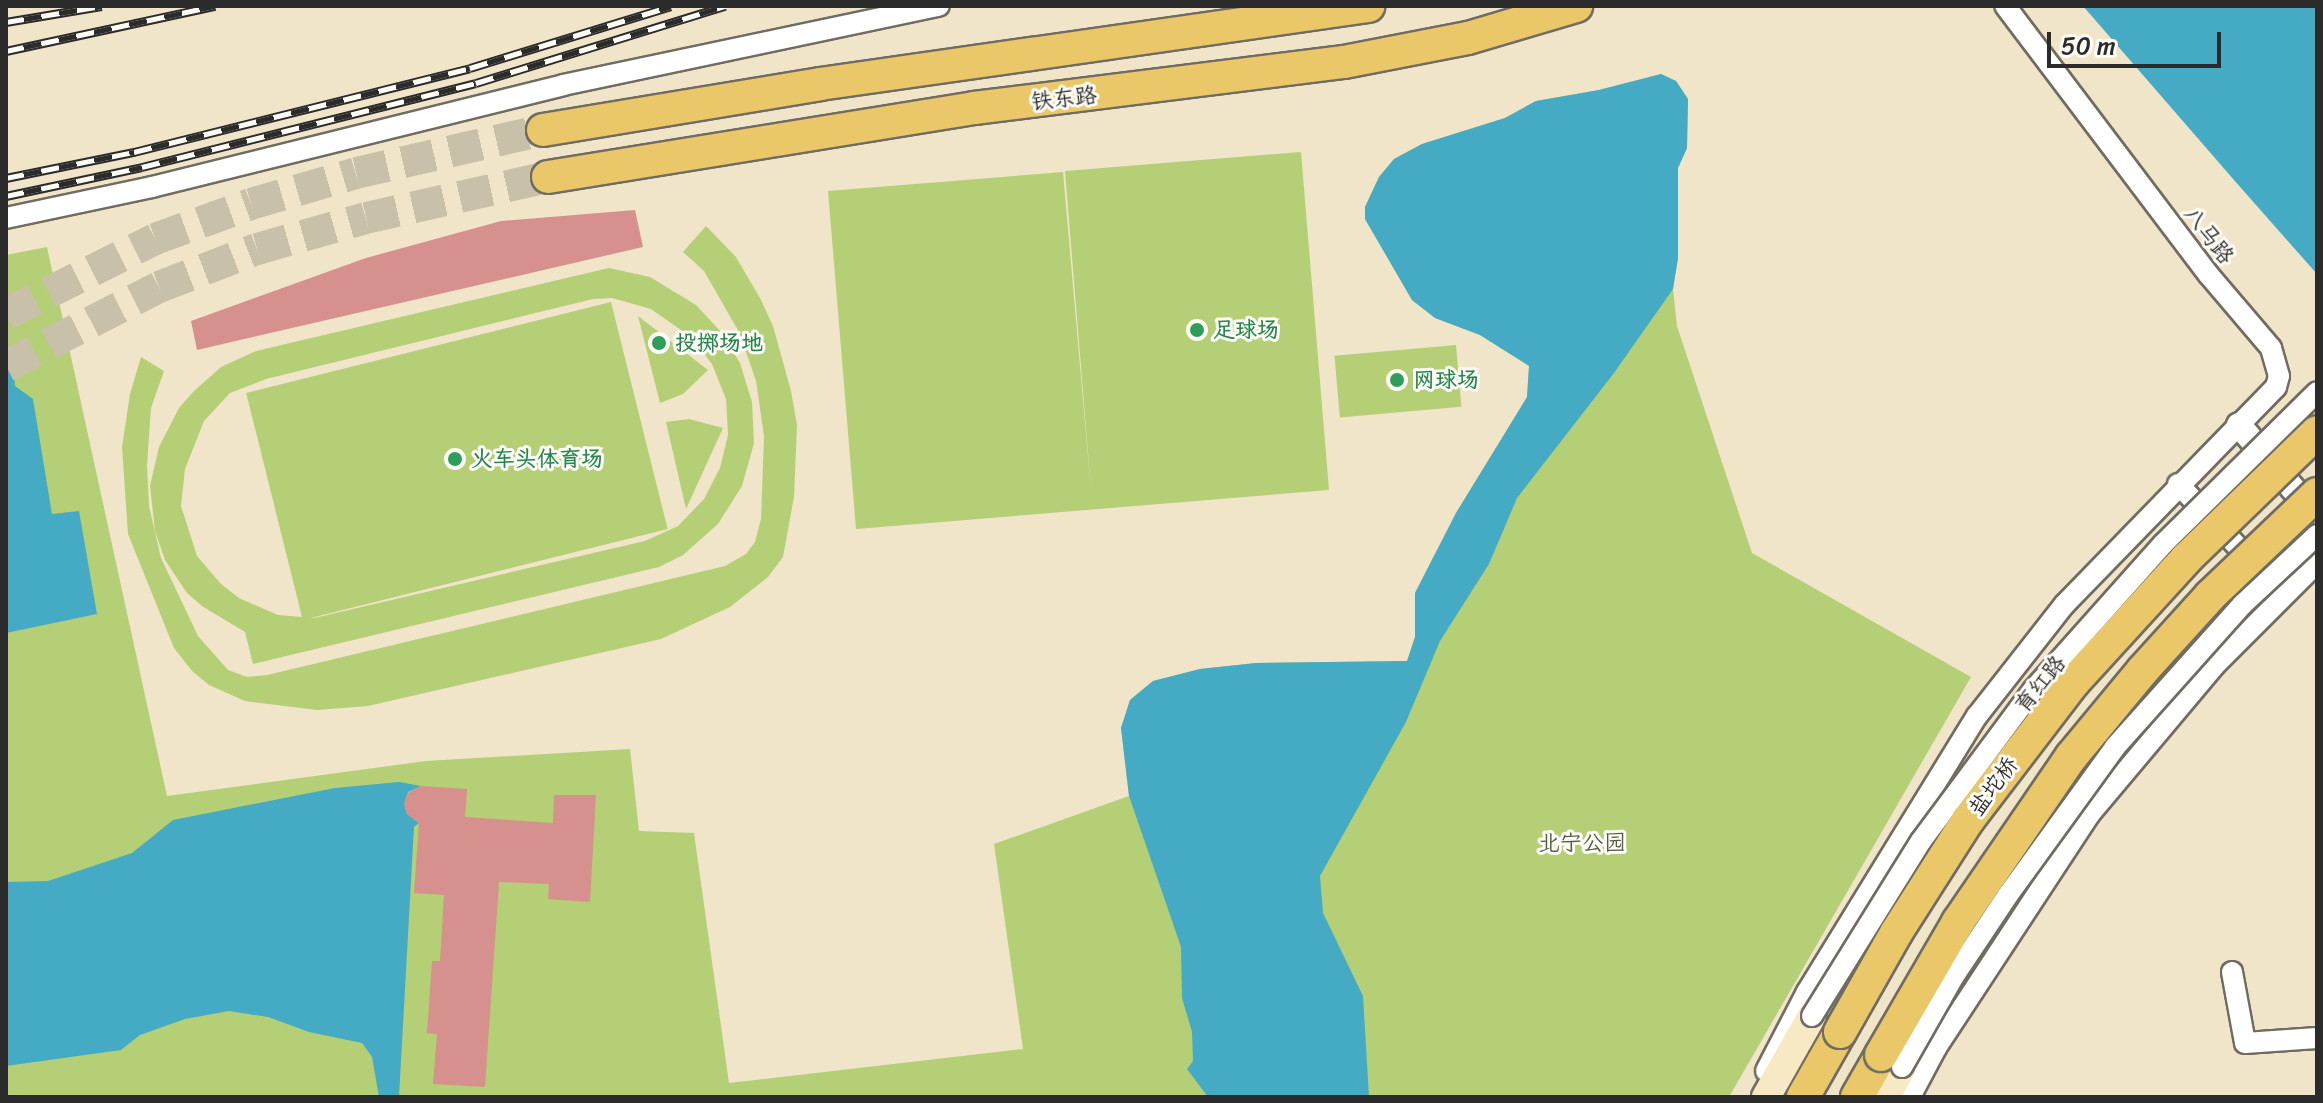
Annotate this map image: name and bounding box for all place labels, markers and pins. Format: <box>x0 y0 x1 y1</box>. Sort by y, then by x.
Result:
place label: 足球场 <box>1213 317 1279 343</box>
marker: 足球场 <box>1188 321 1206 339</box>
place label: 投掷场地 <box>675 330 763 356</box>
marker: 投掷场地 <box>650 334 668 352</box>
place label: 网球场 <box>1413 367 1479 393</box>
marker: 网球场 <box>1388 371 1406 389</box>
place label: 火车头体育场 <box>471 446 603 472</box>
marker: 火车头体育场 <box>446 450 464 468</box>

